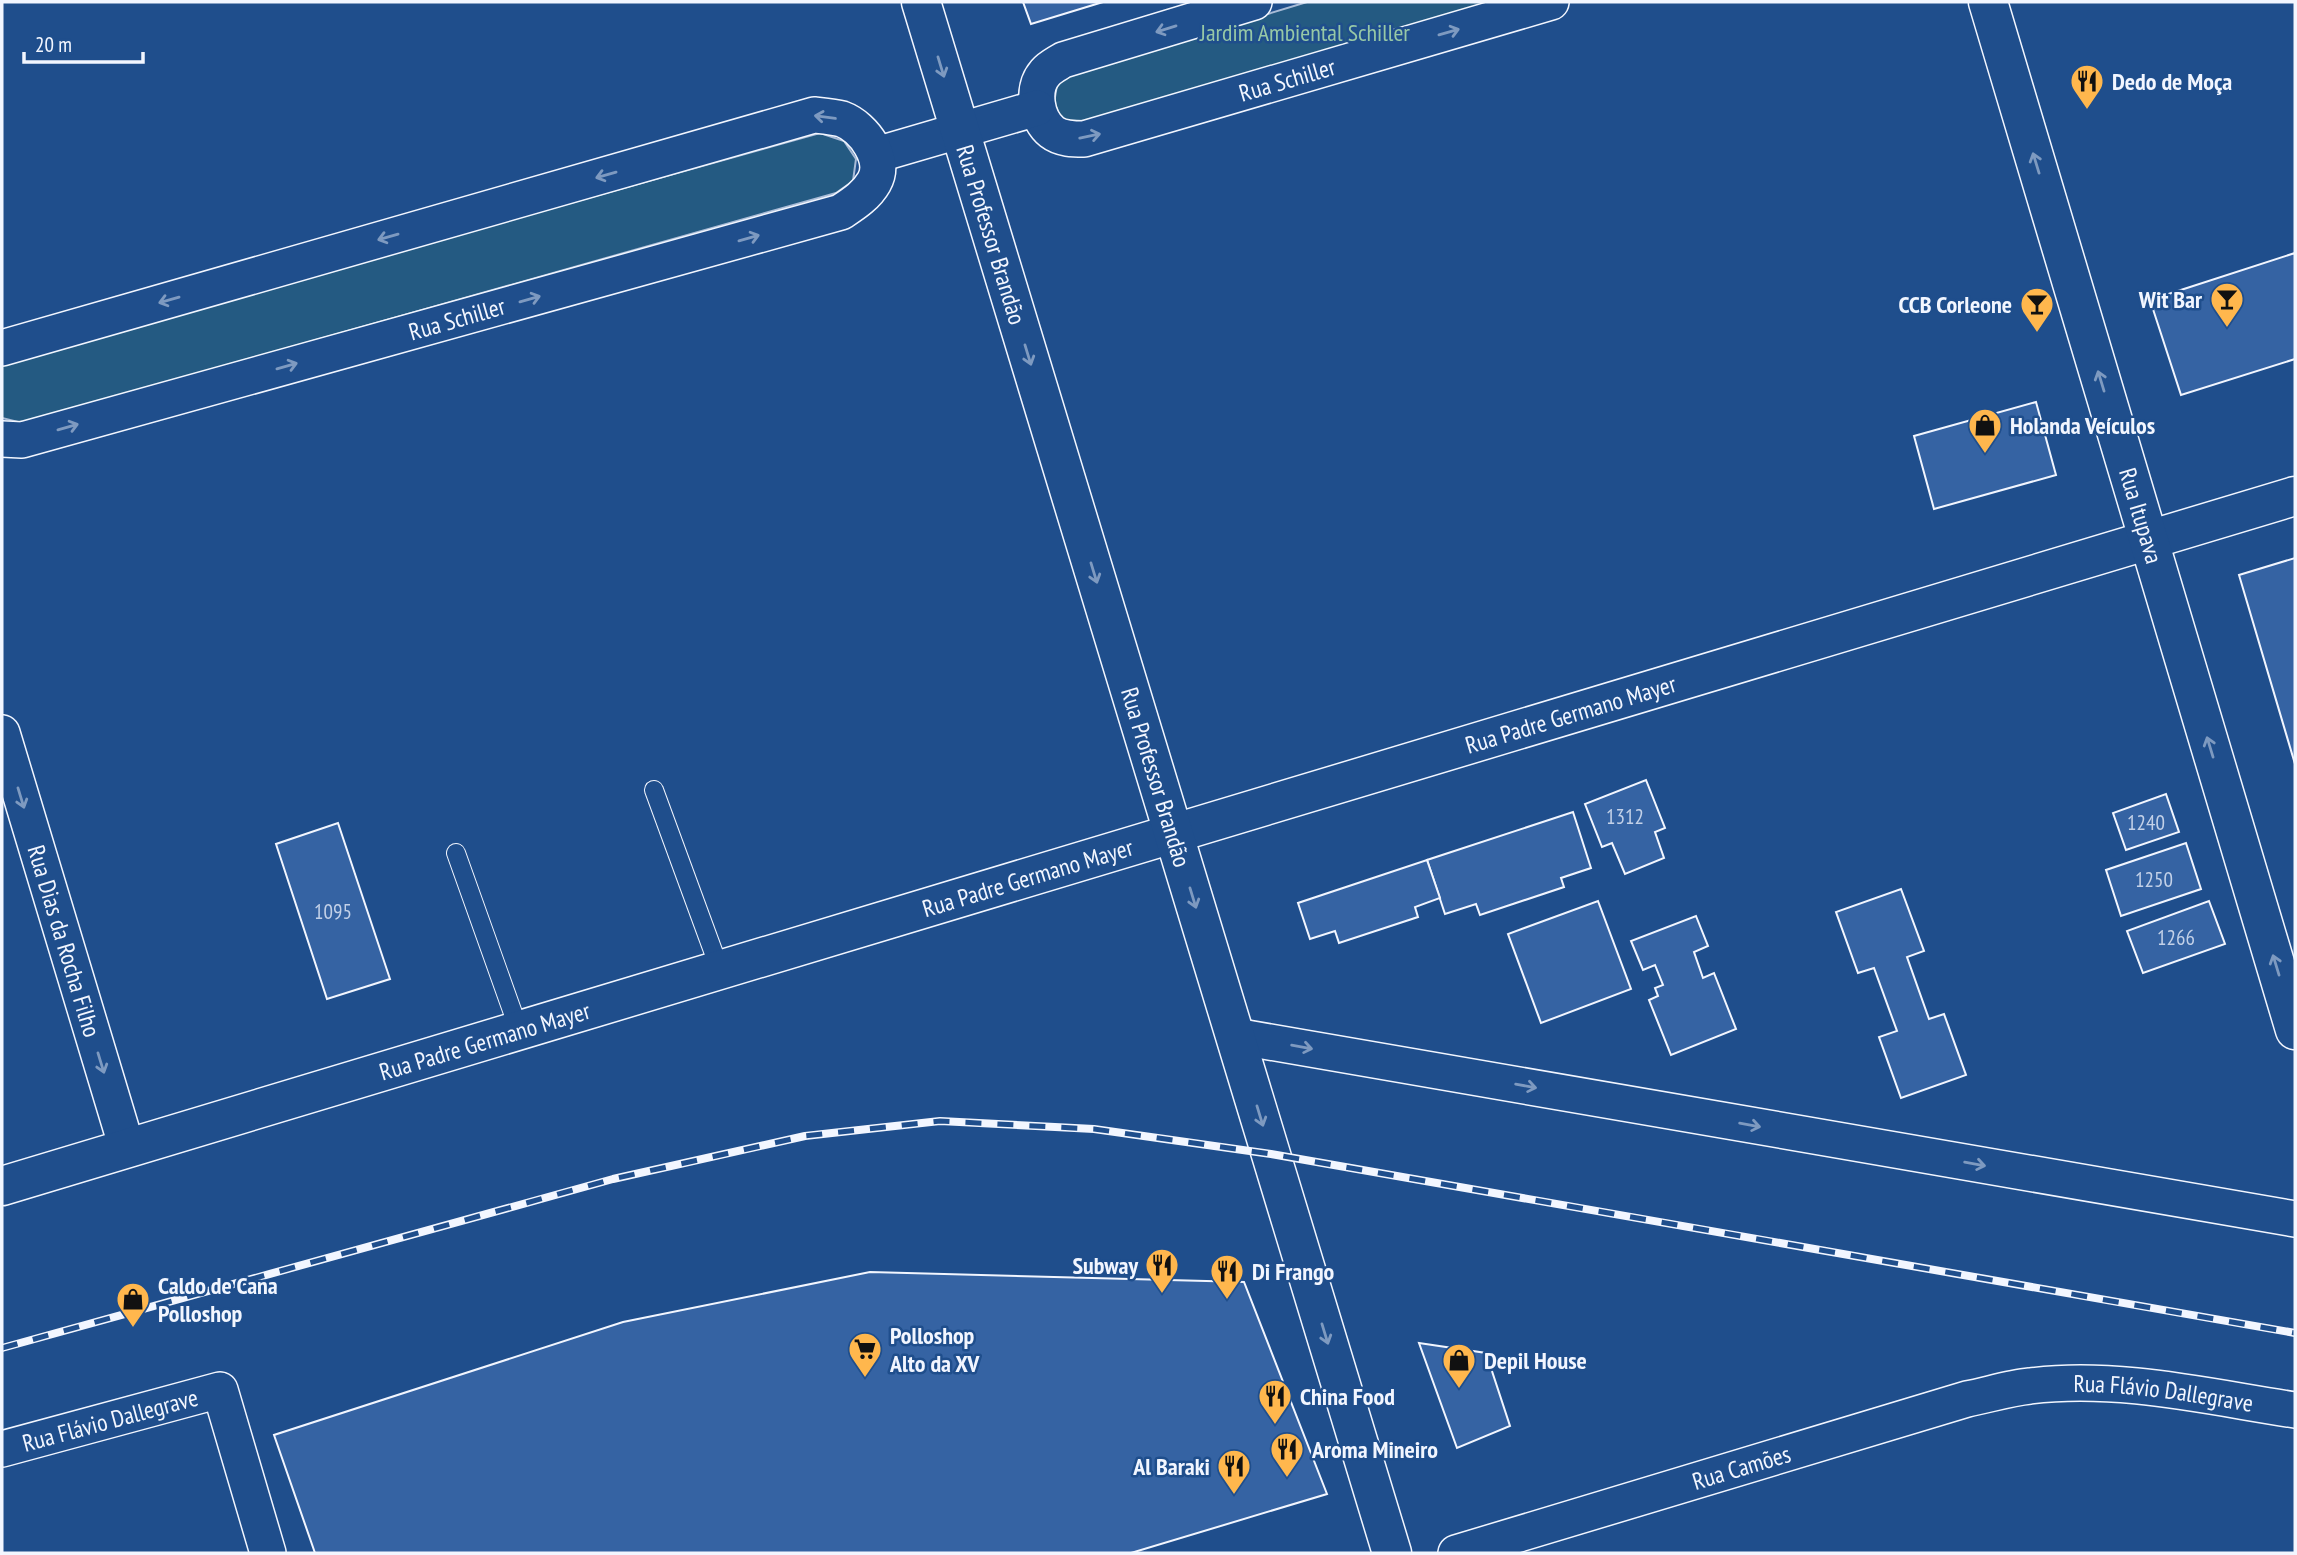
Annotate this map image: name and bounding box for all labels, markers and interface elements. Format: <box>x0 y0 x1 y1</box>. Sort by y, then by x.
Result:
park label: Jardim Ambiental Schiller <box>1199 17 1410 48</box>
scale bar <box>24 21 144 65</box>
one-way arrow <box>1155 24 1177 36</box>
one-way arrow <box>1438 24 1460 37</box>
text: 20 m <box>35 31 72 58</box>
street label: Rua Schiller <box>1235 51 1339 108</box>
one-way arrow <box>935 56 948 78</box>
restaurant icon: Dedo de Moça <box>2068 62 2106 111</box>
place label: Dedo de Moça <box>2112 66 2232 97</box>
one-way arrow <box>814 110 837 123</box>
one-way arrow <box>1078 129 1101 143</box>
street label: Rua Professor Brandão <box>950 141 1033 328</box>
one-way arrow <box>2029 152 2042 174</box>
one-way arrow <box>596 169 618 182</box>
one-way arrow <box>737 231 760 244</box>
one-way arrow <box>377 232 399 245</box>
bar icon: Wit Bar <box>2208 280 2246 329</box>
place label: Wit Bar <box>2138 284 2203 315</box>
bar icon: CCB Corleone <box>2018 285 2056 334</box>
place label: CCB Corleone <box>1899 289 2012 320</box>
street label: Rua Schiller <box>405 290 509 348</box>
one-way arrow <box>518 292 541 305</box>
one-way arrow <box>158 294 181 307</box>
one-way arrow <box>1023 344 1036 366</box>
one-way arrow <box>276 359 298 372</box>
one-way arrow <box>2094 370 2107 392</box>
shop icon: Holanda Veículos <box>1966 406 2004 455</box>
place label: Holanda Veículos <box>2010 410 2155 441</box>
one-way arrow <box>57 420 79 433</box>
street label: Rua Itupava <box>2112 464 2170 567</box>
one-way arrow <box>1089 562 1102 584</box>
street label: Rua Padre Germano Mayer <box>1461 668 1680 760</box>
street label: Rua Professor Brandão <box>1114 683 1198 871</box>
one-way arrow <box>2203 736 2216 758</box>
one-way arrow <box>16 787 29 809</box>
house number: 1312 <box>1606 803 1644 830</box>
house number: 1240 <box>2127 809 2165 836</box>
street label: Rua Padre Germano Mayer <box>919 831 1137 924</box>
street label: Rua Dias da Rocha Filho <box>21 841 108 1040</box>
house number: 1250 <box>2135 866 2173 893</box>
one-way arrow <box>1187 887 1200 909</box>
house number: 1095 <box>314 898 352 925</box>
house number: 1266 <box>2157 924 2195 951</box>
one-way arrow <box>2268 954 2281 976</box>
street label: Rua Padre Germano Mayer <box>376 994 594 1087</box>
one-way arrow <box>1290 1041 1313 1054</box>
one-way arrow <box>96 1052 109 1074</box>
one-way arrow <box>1514 1080 1537 1093</box>
one-way arrow <box>1254 1104 1267 1126</box>
one-way arrow <box>1738 1119 1761 1132</box>
one-way arrow <box>1963 1158 1985 1171</box>
restaurant icon: Subway <box>1143 1246 1181 1295</box>
place label: Subway <box>1072 1250 1138 1281</box>
restaurant icon: Di Frango <box>1208 1252 1246 1301</box>
place label: Di Frango <box>1252 1256 1335 1287</box>
place label: Caldo de Cana Polloshop <box>158 1270 278 1329</box>
shop icon: Caldo de Cana Polloshop <box>114 1280 152 1329</box>
place label: Polloshop Alto da XV <box>889 1320 980 1379</box>
one-way arrow <box>1320 1322 1333 1344</box>
supermarket icon: Polloshop Alto da XV <box>846 1330 884 1379</box>
shop icon: Depil House <box>1440 1341 1478 1390</box>
place label: Depil House <box>1484 1345 1587 1376</box>
street label: Rua Flávio Dallegrave <box>2073 1368 2256 1418</box>
restaurant icon: China Food <box>1256 1377 1294 1426</box>
street label: Rua Flávio Dallegrave <box>19 1381 201 1458</box>
place label: China Food <box>1300 1381 1395 1412</box>
restaurant icon: Aroma Mineiro <box>1268 1430 1306 1479</box>
place label: Aroma Mineiro <box>1311 1434 1438 1465</box>
street label: Rua Camões <box>1688 1438 1794 1496</box>
restaurant icon: Al Baraki <box>1215 1447 1253 1496</box>
place label: Al Baraki <box>1132 1451 1210 1482</box>

